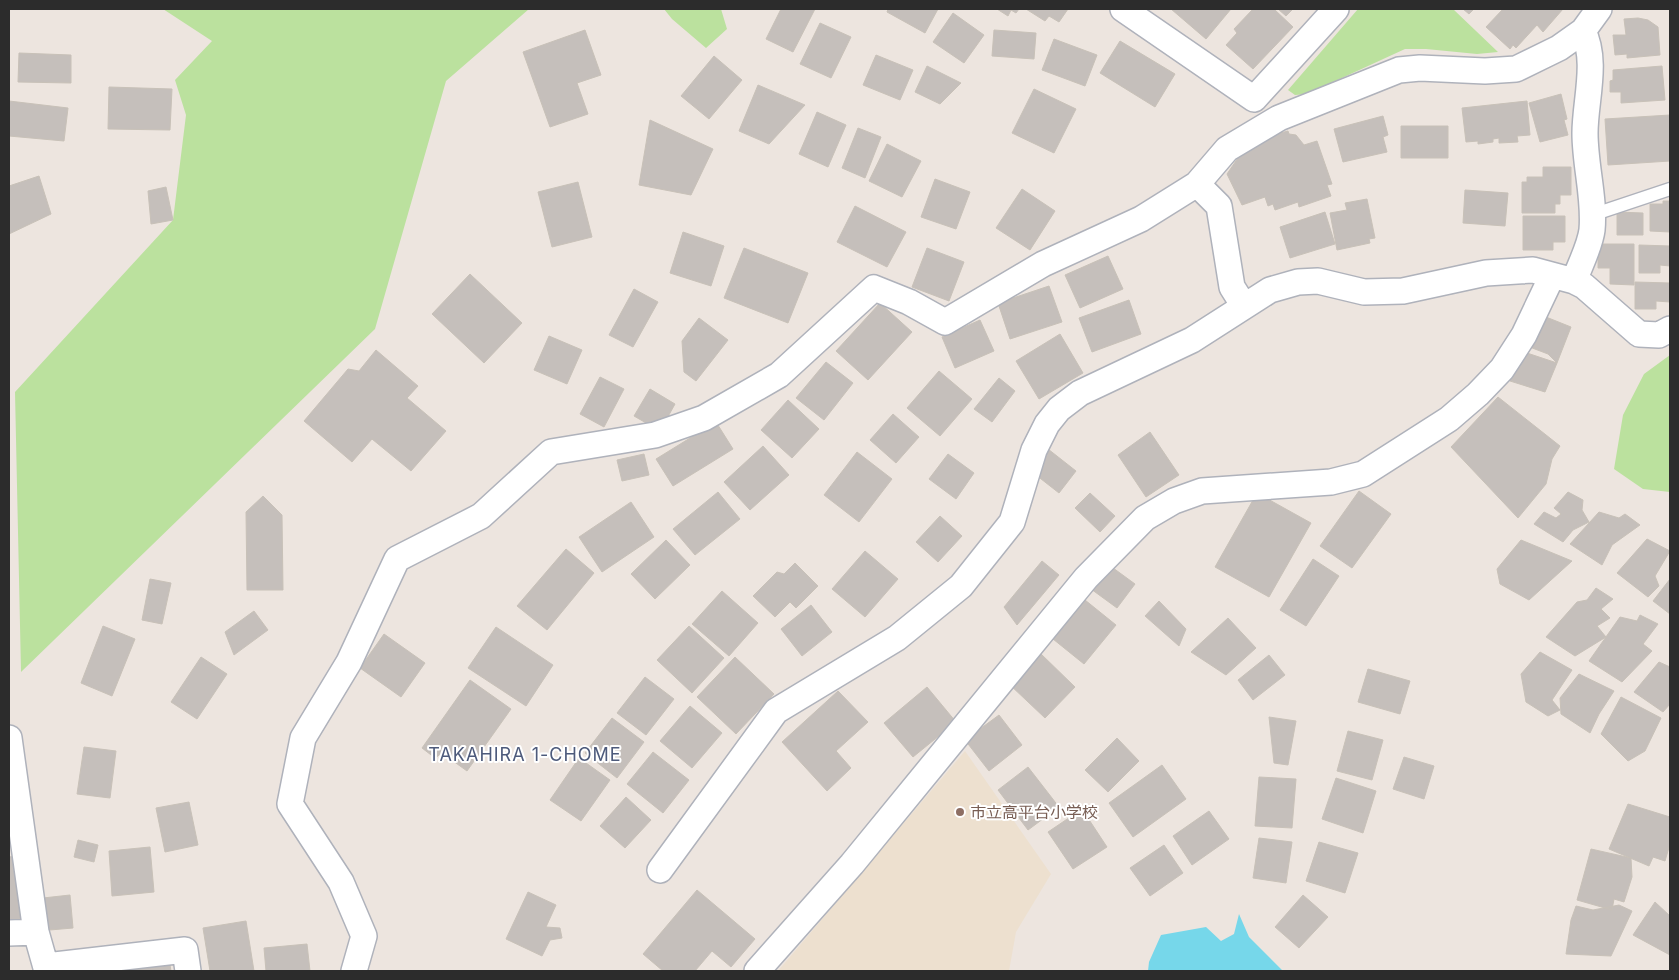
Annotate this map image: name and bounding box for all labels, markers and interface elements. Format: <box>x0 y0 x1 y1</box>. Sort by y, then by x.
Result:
district label: TAKAHIRA 1-CHOME <box>428 744 622 765</box>
place label: 市立高平台小学校 <box>970 802 1098 822</box>
marker: 市立高平台小学校 <box>954 806 966 818</box>

